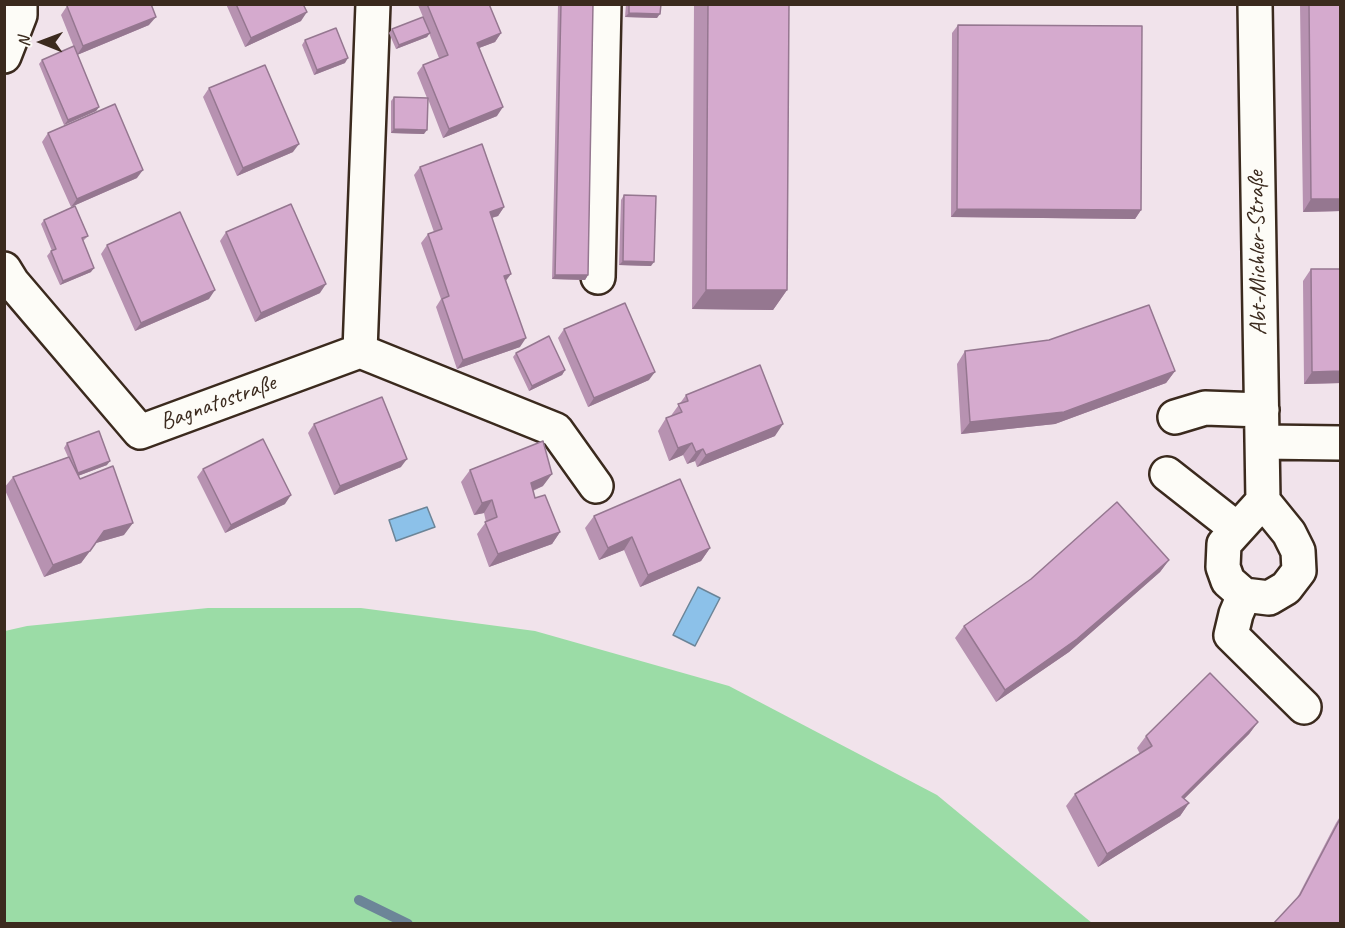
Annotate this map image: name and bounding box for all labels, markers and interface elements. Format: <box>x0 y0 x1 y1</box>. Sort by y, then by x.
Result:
north arrow <box>12 12 72 72</box>
text: N <box>14 37 34 47</box>
street label: Abt-Michler-Straße <box>1242 170 1274 336</box>
street label: Bagnatostraße <box>156 369 280 437</box>

